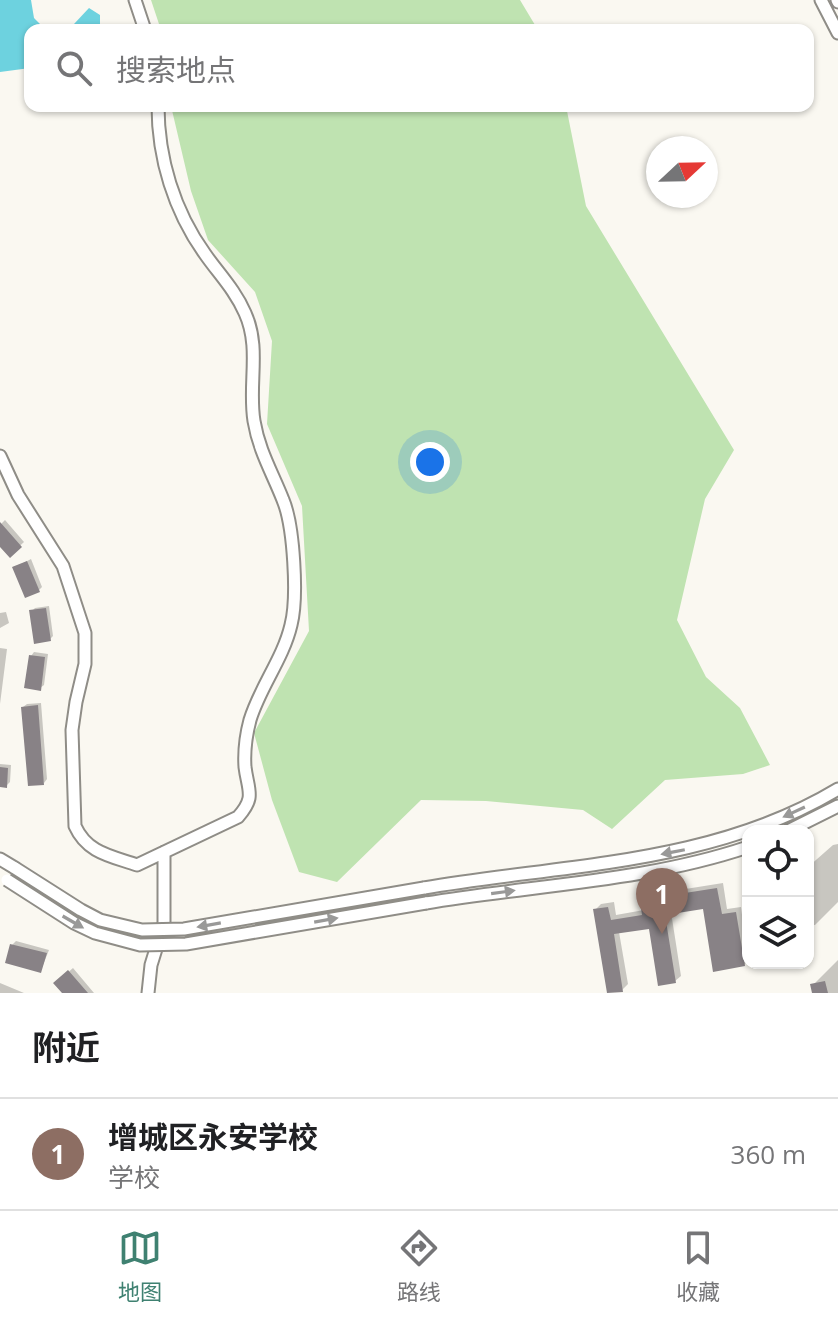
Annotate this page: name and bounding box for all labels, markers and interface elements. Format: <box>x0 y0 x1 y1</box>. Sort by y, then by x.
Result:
search box <box>24 24 814 112</box>
icon: search <box>52 46 96 90</box>
text: 搜索地点 <box>116 49 236 90</box>
north arrow <box>646 136 718 208</box>
your location <box>410 442 450 482</box>
one-way arrow <box>782 805 806 819</box>
map controls <box>742 825 814 969</box>
button: locate <box>742 825 814 897</box>
one-way arrow <box>660 846 685 859</box>
pin: 1 <box>636 868 688 934</box>
one-way arrow <box>491 885 516 898</box>
button: layers <box>742 897 814 969</box>
one-way arrow <box>314 913 339 926</box>
one-way arrow <box>62 915 84 929</box>
one-way arrow <box>196 920 221 932</box>
text: 附近 <box>32 1024 100 1070</box>
text: 增城区永安学校 <box>108 1116 318 1157</box>
text: 1 <box>51 1136 65 1172</box>
text: 360 m <box>731 1136 806 1172</box>
text: 学校 <box>108 1159 160 1195</box>
tab: 地图 <box>118 1226 162 1306</box>
tab: 路线 <box>397 1226 441 1306</box>
tab: 收藏 <box>676 1226 720 1306</box>

